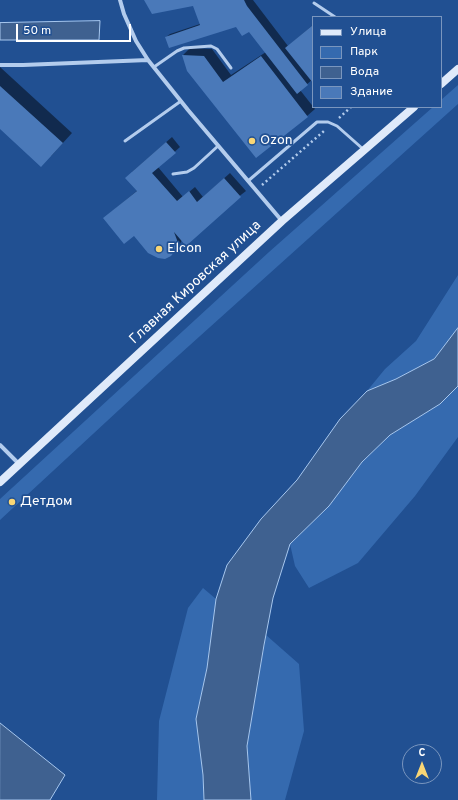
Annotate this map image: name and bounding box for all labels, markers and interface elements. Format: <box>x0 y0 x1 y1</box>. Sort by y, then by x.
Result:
scale bar <box>18 16 133 42</box>
legend <box>312 16 442 108</box>
text: 50 m <box>23 23 51 39</box>
text: Улица <box>350 24 386 40</box>
text: Парк <box>350 44 378 60</box>
text: Вода <box>350 64 379 80</box>
text: Здание <box>350 84 393 100</box>
place label: Ozon <box>260 133 293 149</box>
marker: Ozon <box>247 136 257 146</box>
street label: Главная Кировская улица <box>127 218 265 348</box>
place label: Elcon <box>167 241 202 257</box>
marker: Elcon <box>154 244 164 254</box>
place label: Детдом <box>20 494 73 510</box>
marker: Детдом <box>7 497 17 507</box>
north arrow <box>402 744 442 784</box>
text: С <box>418 746 426 760</box>

